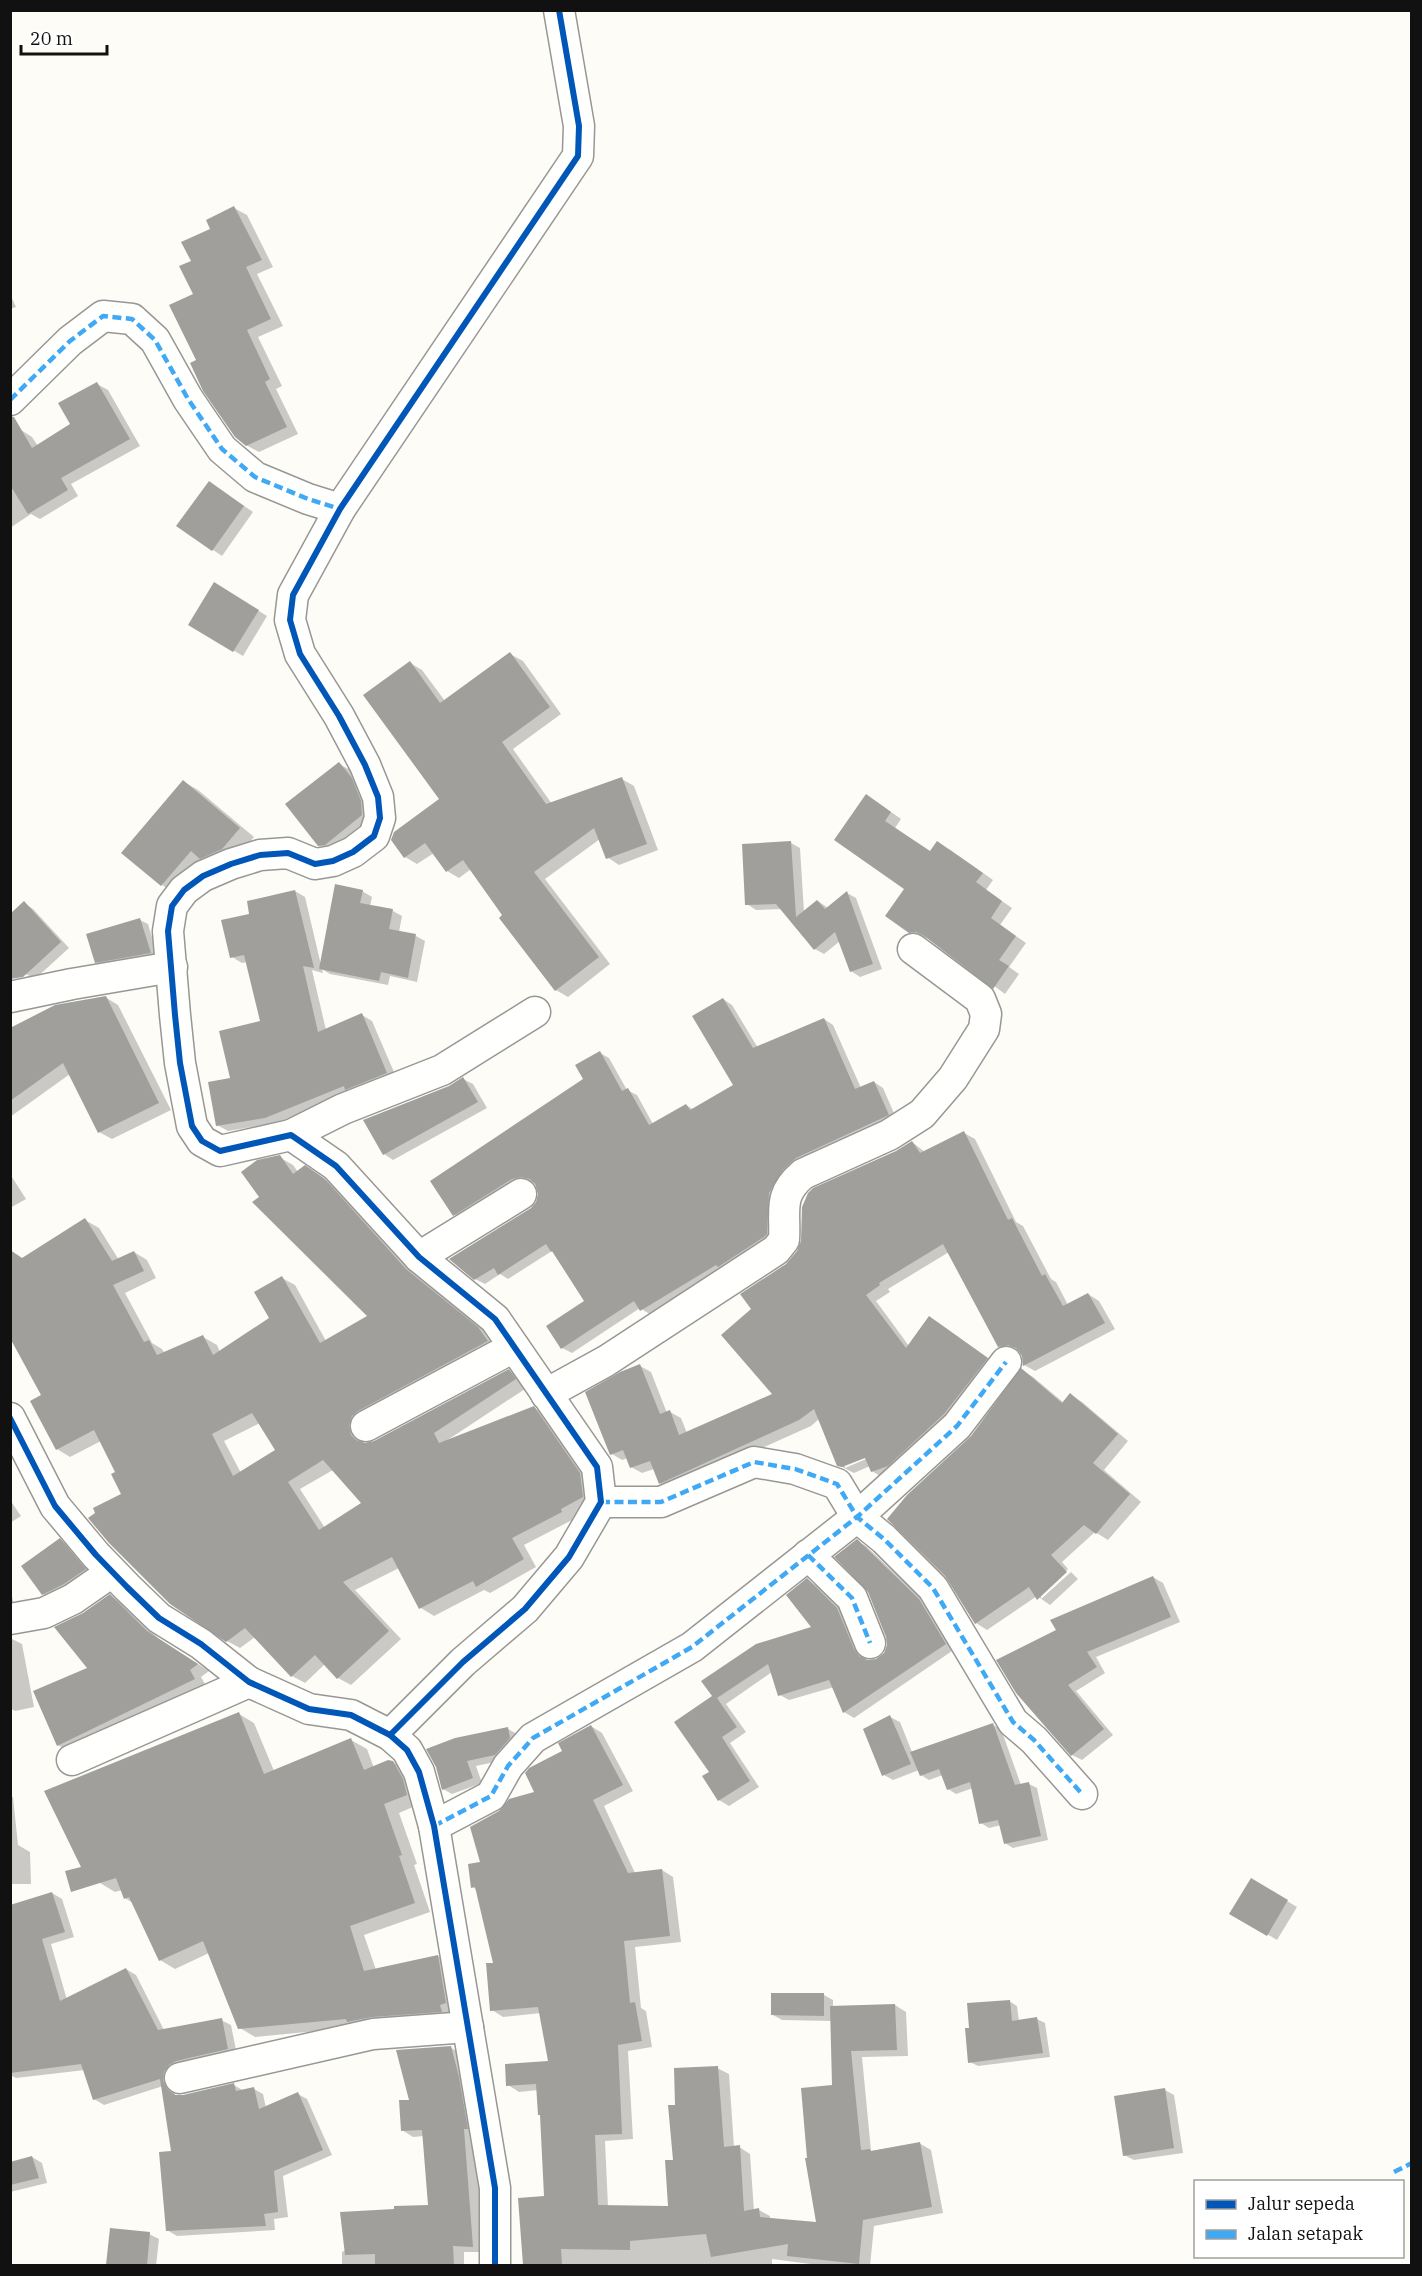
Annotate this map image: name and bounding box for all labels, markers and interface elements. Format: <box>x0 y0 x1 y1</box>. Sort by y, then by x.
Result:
scale bar <box>21 18 106 56</box>
text: 20 m <box>30 27 73 50</box>
legend <box>1194 2180 1404 2258</box>
text: Jalur sepeda <box>1248 2192 1355 2215</box>
text: Jalan setapak <box>1248 2222 1364 2245</box>

